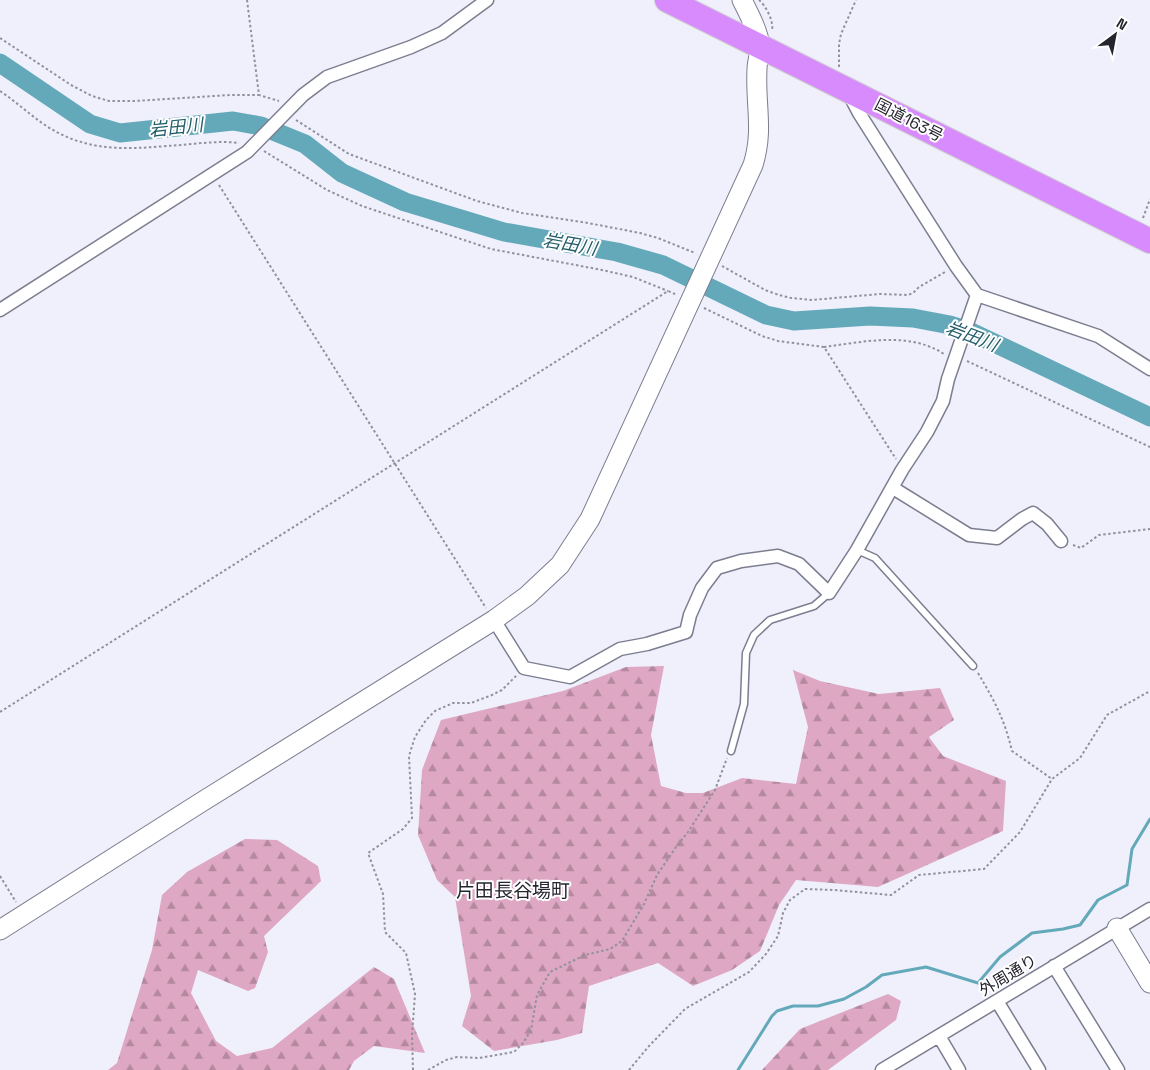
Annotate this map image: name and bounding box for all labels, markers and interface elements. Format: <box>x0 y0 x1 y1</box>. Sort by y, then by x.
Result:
north arrow <box>1090 10 1140 60</box>
text: N <box>1113 14 1131 34</box>
street label: 国道163号 <box>871 94 947 146</box>
water label: 岩田川 <box>148 113 206 141</box>
water label: 岩田川 <box>541 228 601 260</box>
water label: 岩田川 <box>943 316 1003 357</box>
district label: 片田長谷場町 <box>456 878 570 903</box>
street label: 外周通り <box>975 950 1041 1000</box>

